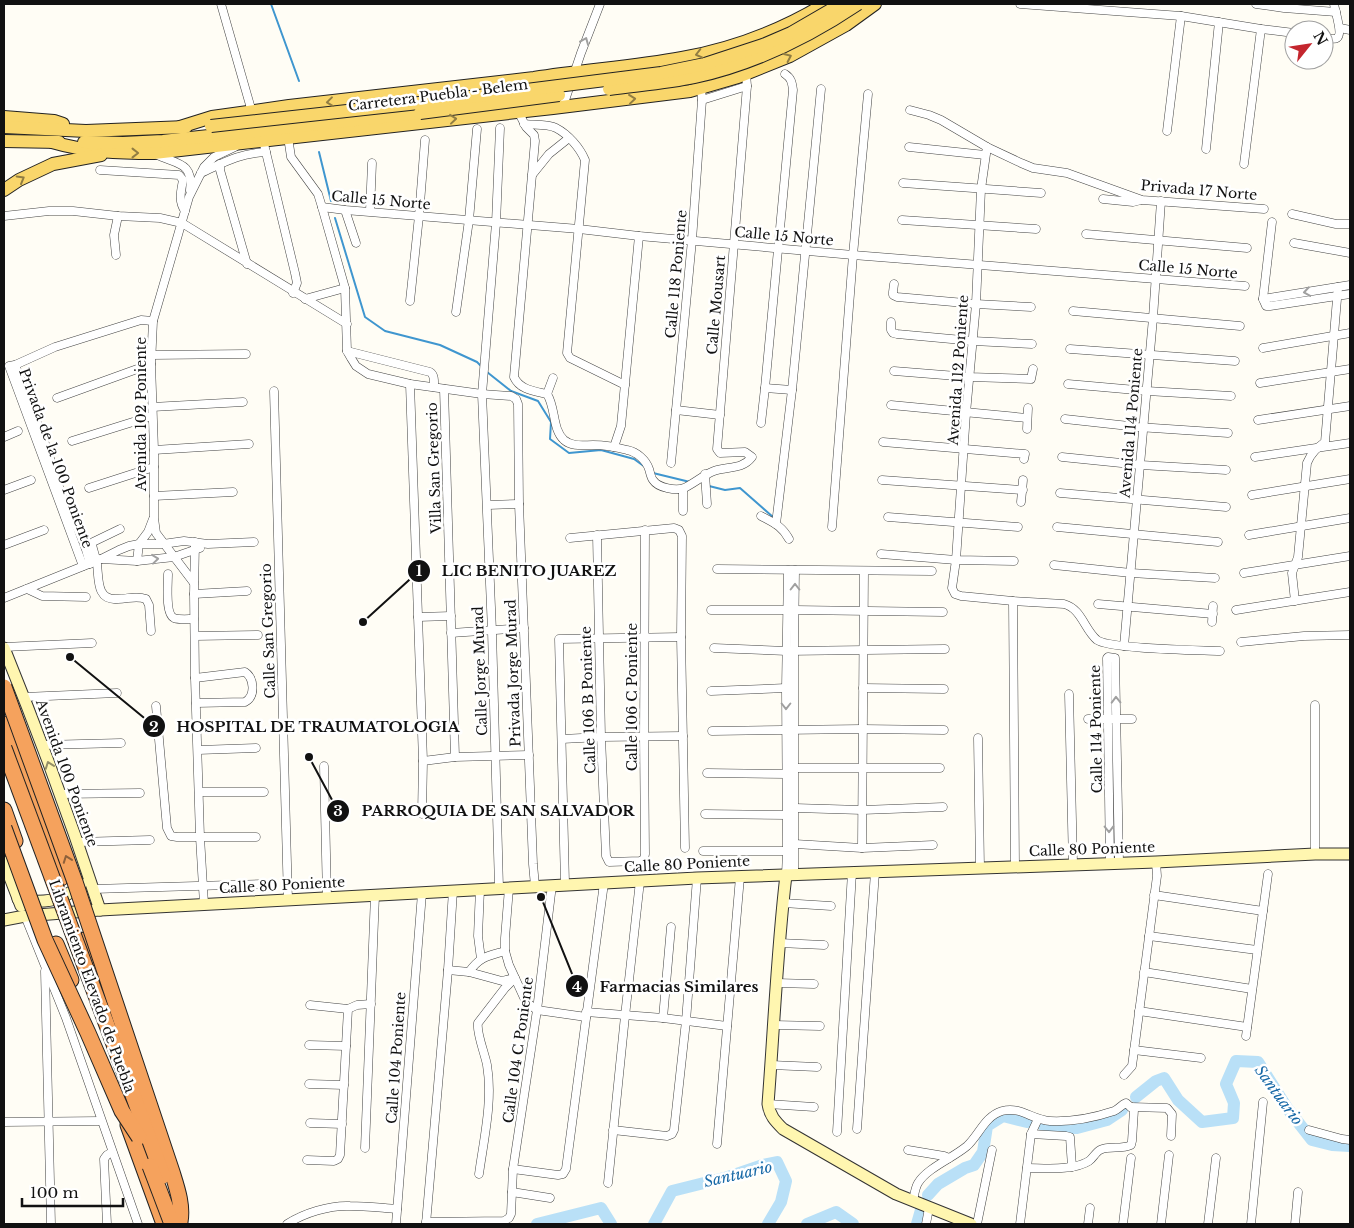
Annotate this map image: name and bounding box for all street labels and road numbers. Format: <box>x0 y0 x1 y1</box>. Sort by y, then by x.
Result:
street label: Carretera Puebla - Belem <box>347 75 529 115</box>
street label: Privada 17 Norte <box>1140 176 1258 204</box>
street label: Calle 15 Norte <box>331 187 431 213</box>
street label: Calle 118 Poniente <box>661 209 691 339</box>
street label: Calle 15 Norte <box>734 223 834 249</box>
street label: Calle Mousart <box>703 254 729 355</box>
street label: Calle 15 Norte <box>1138 256 1238 282</box>
street label: Avenida 112 Poniente <box>944 294 972 447</box>
street label: Avenida 102 Poniente <box>132 337 150 492</box>
street label: Avenida 114 Poniente <box>1115 347 1147 500</box>
street label: Privada de la 100 Poniente <box>15 366 97 550</box>
street label: Villa San Gregorio <box>423 402 445 535</box>
street label: Calle San Gregorio <box>257 563 279 699</box>
street label: Privada Jorge Murad <box>501 598 525 747</box>
street label: Calle Jorge Murad <box>469 605 491 736</box>
street label: Calle 106 C Poniente <box>623 623 641 771</box>
street label: Calle 106 B Poniente <box>576 626 600 774</box>
street label: Calle 114 Poniente <box>1086 665 1106 793</box>
street label: Avenida 100 Poniente <box>32 696 102 849</box>
street label: Calle 80 Poniente <box>1029 838 1155 860</box>
street label: Calle 80 Poniente <box>623 852 751 876</box>
street label: Calle 80 Poniente <box>218 873 346 897</box>
street label: Libramiento Elevado de Puebla <box>45 877 139 1095</box>
street label: Calle 104 C Poniente <box>499 976 537 1124</box>
street label: Calle 104 Poniente <box>382 991 410 1125</box>

